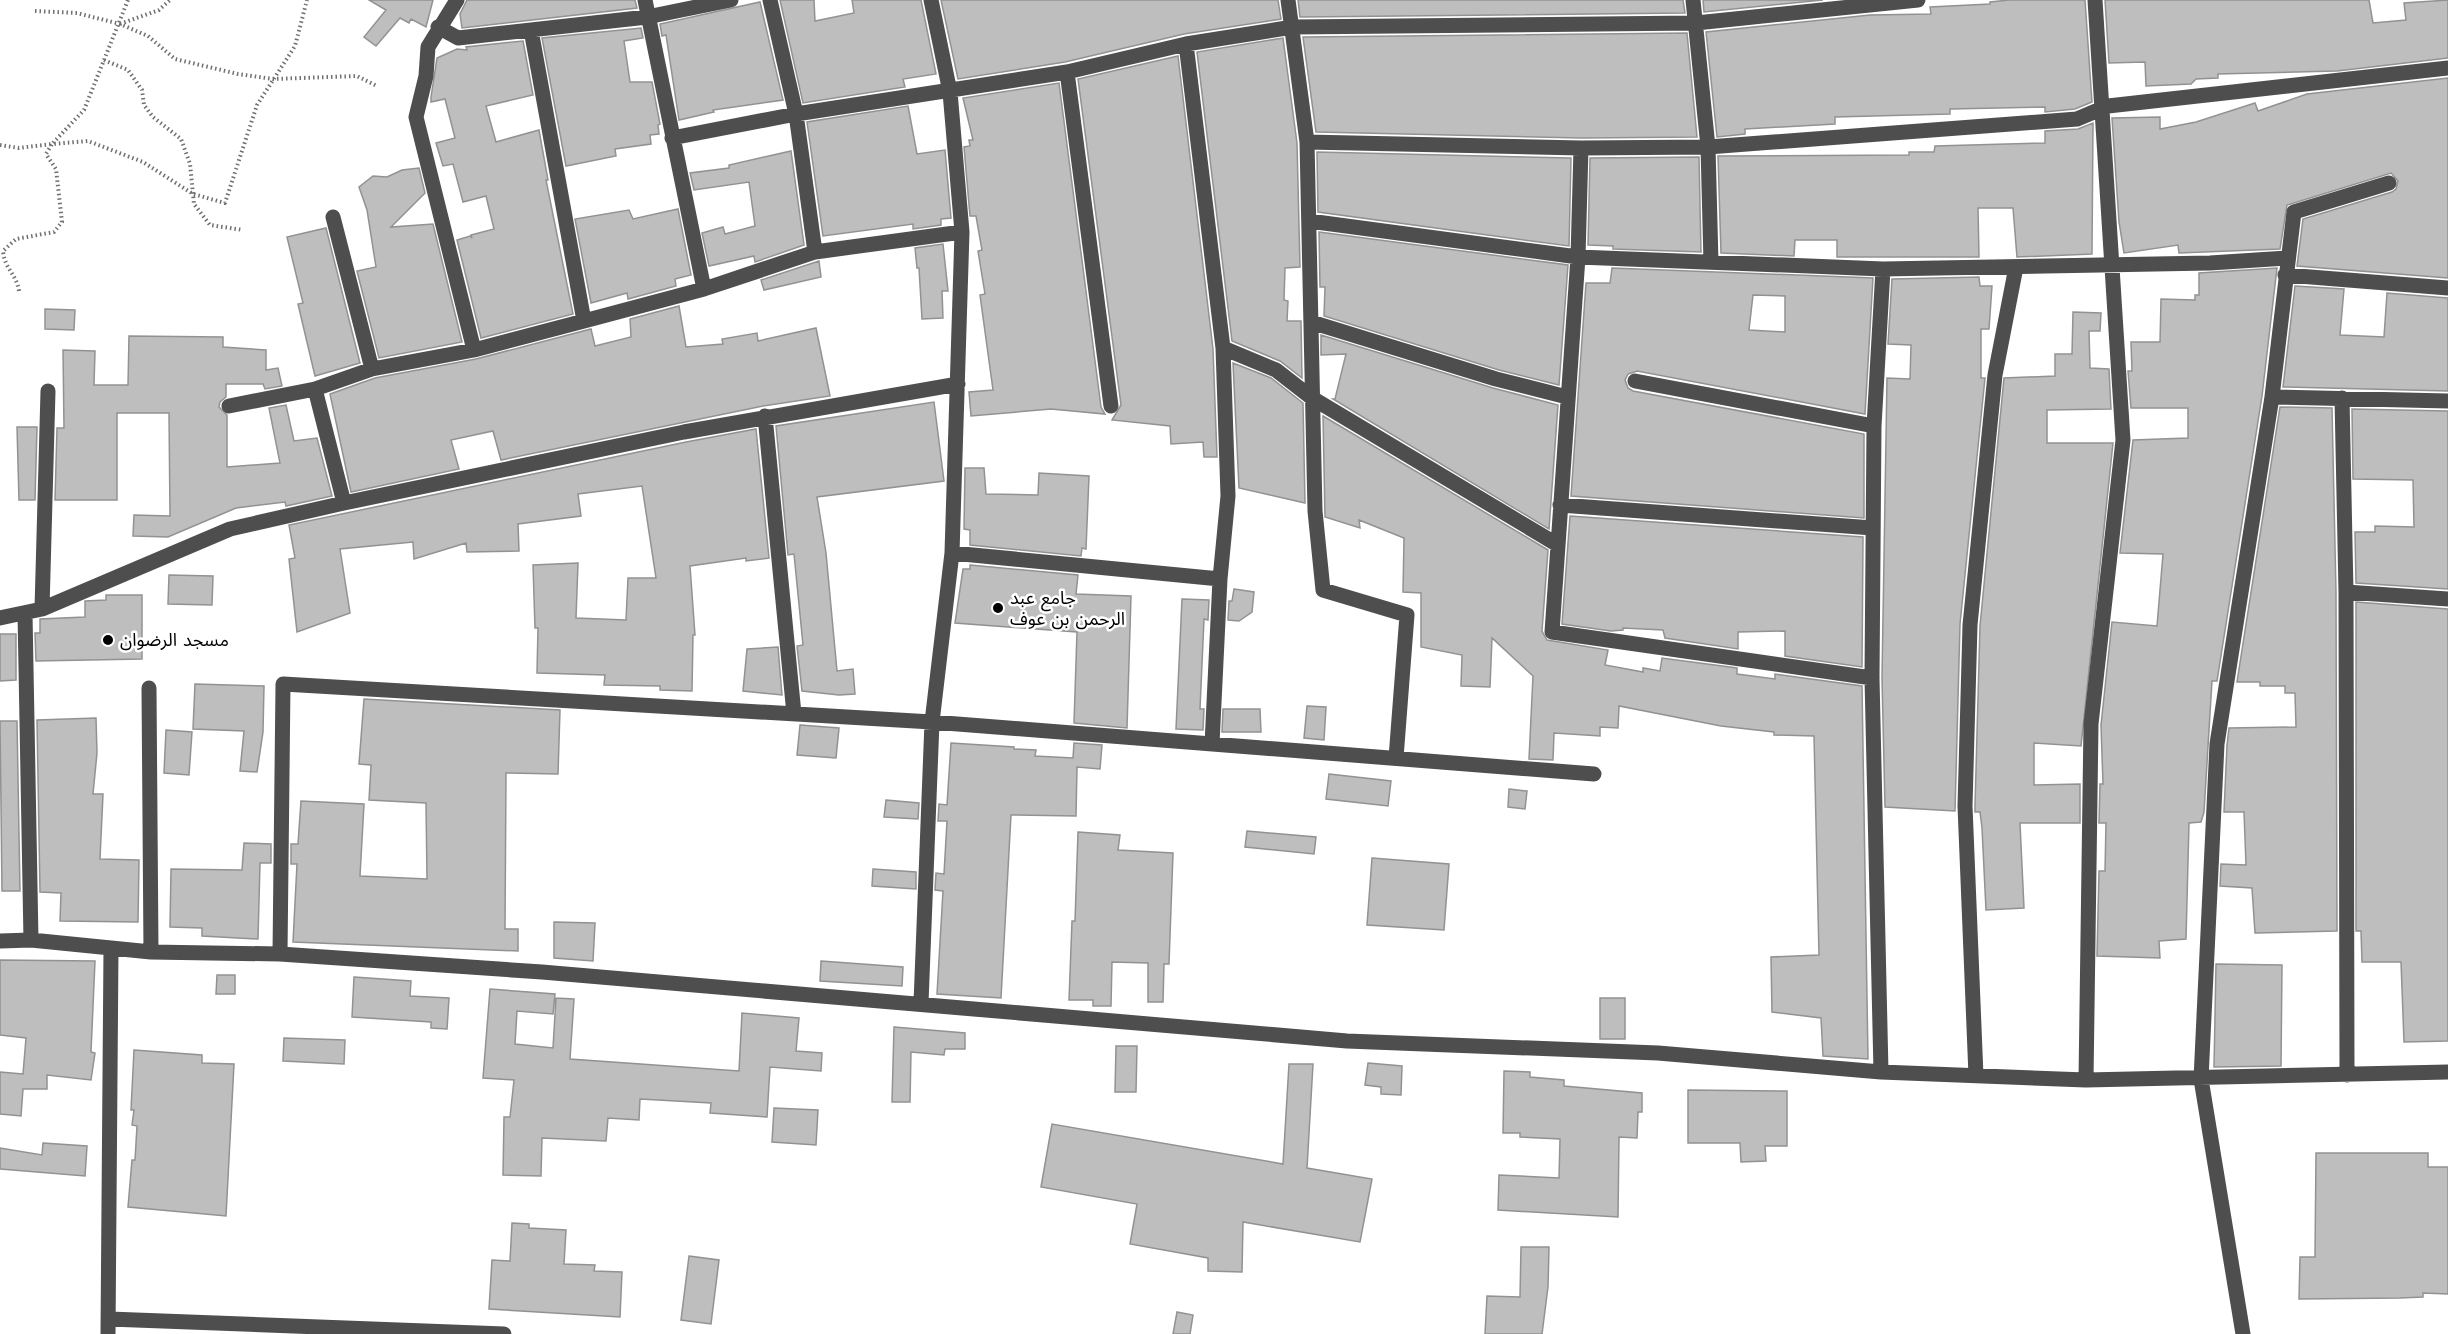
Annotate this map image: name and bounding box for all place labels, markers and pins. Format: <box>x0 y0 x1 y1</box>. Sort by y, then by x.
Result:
place label: جامع عبد الرحمن بن عوف <box>1010 587 1125 630</box>
marker: جامع عبد الرحمن بن عوف <box>991 601 1005 615</box>
place label: مسجد الرضوان <box>120 629 229 651</box>
marker: مسجد الرضوان <box>101 633 115 647</box>

